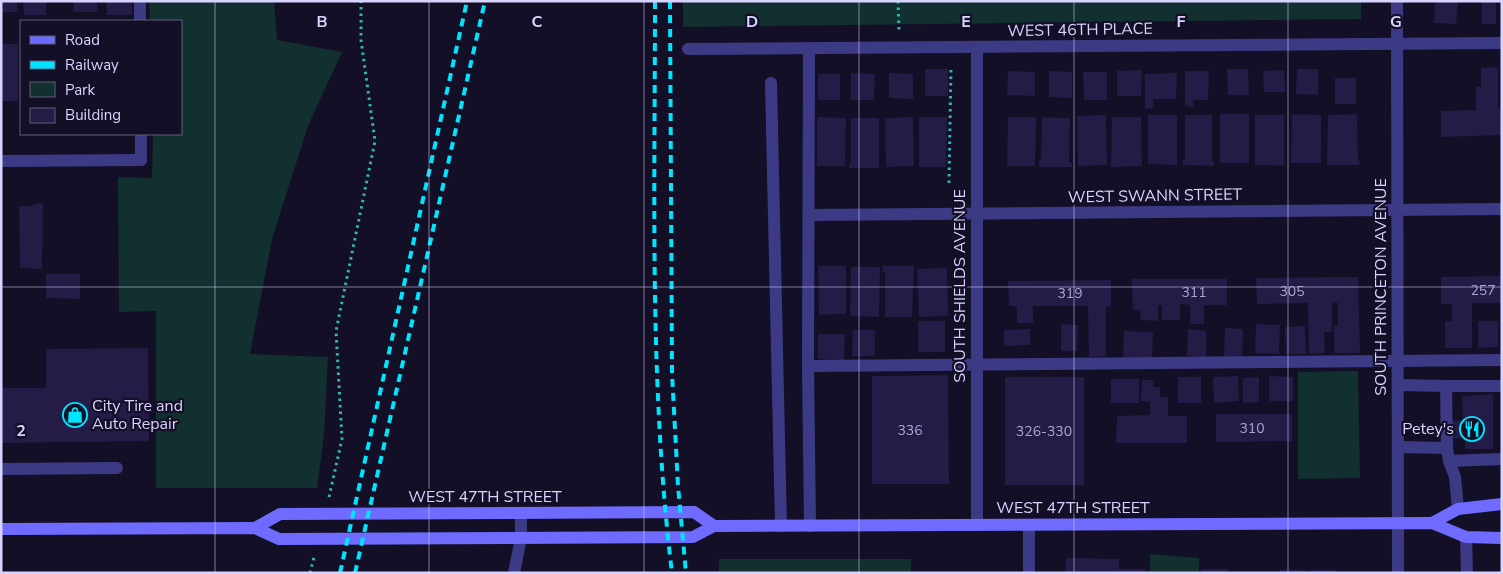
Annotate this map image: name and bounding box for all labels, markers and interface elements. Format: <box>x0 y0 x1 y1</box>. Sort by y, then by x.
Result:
text: B <box>316 11 328 33</box>
text: C <box>532 11 543 33</box>
text: D <box>746 11 758 33</box>
text: E <box>961 11 971 33</box>
text: F <box>1177 11 1186 33</box>
text: G <box>1390 11 1402 33</box>
street label: WEST 46TH PLACE <box>1007 18 1153 42</box>
legend <box>20 20 182 135</box>
text: Road <box>65 30 100 50</box>
text: Railway <box>65 55 119 75</box>
text: Park <box>65 80 95 100</box>
text: Building <box>65 105 121 125</box>
street label: SOUTH PRINCETON AVENUE <box>1370 178 1392 396</box>
street label: WEST SWANN STREET <box>1068 183 1243 209</box>
street label: SOUTH SHIELDS AVENUE <box>949 189 971 383</box>
house number: 257 <box>1470 281 1496 300</box>
house number: 305 <box>1279 282 1305 301</box>
house number: 311 <box>1181 283 1207 302</box>
house number: 319 <box>1057 284 1083 303</box>
place label: City Tire and Auto Repair <box>92 395 183 435</box>
shop icon: City Tire and Auto Repair <box>62 402 88 428</box>
restaurant icon: Petey's <box>1459 416 1485 442</box>
place label: Petey's <box>1402 418 1454 440</box>
house number: 310 <box>1239 419 1265 438</box>
text: 2 <box>16 420 26 442</box>
house number: 336 <box>897 421 923 440</box>
house number: 326-330 <box>1016 422 1072 441</box>
street label: WEST 47TH STREET <box>408 486 562 508</box>
street label: WEST 47TH STREET <box>996 497 1150 519</box>

